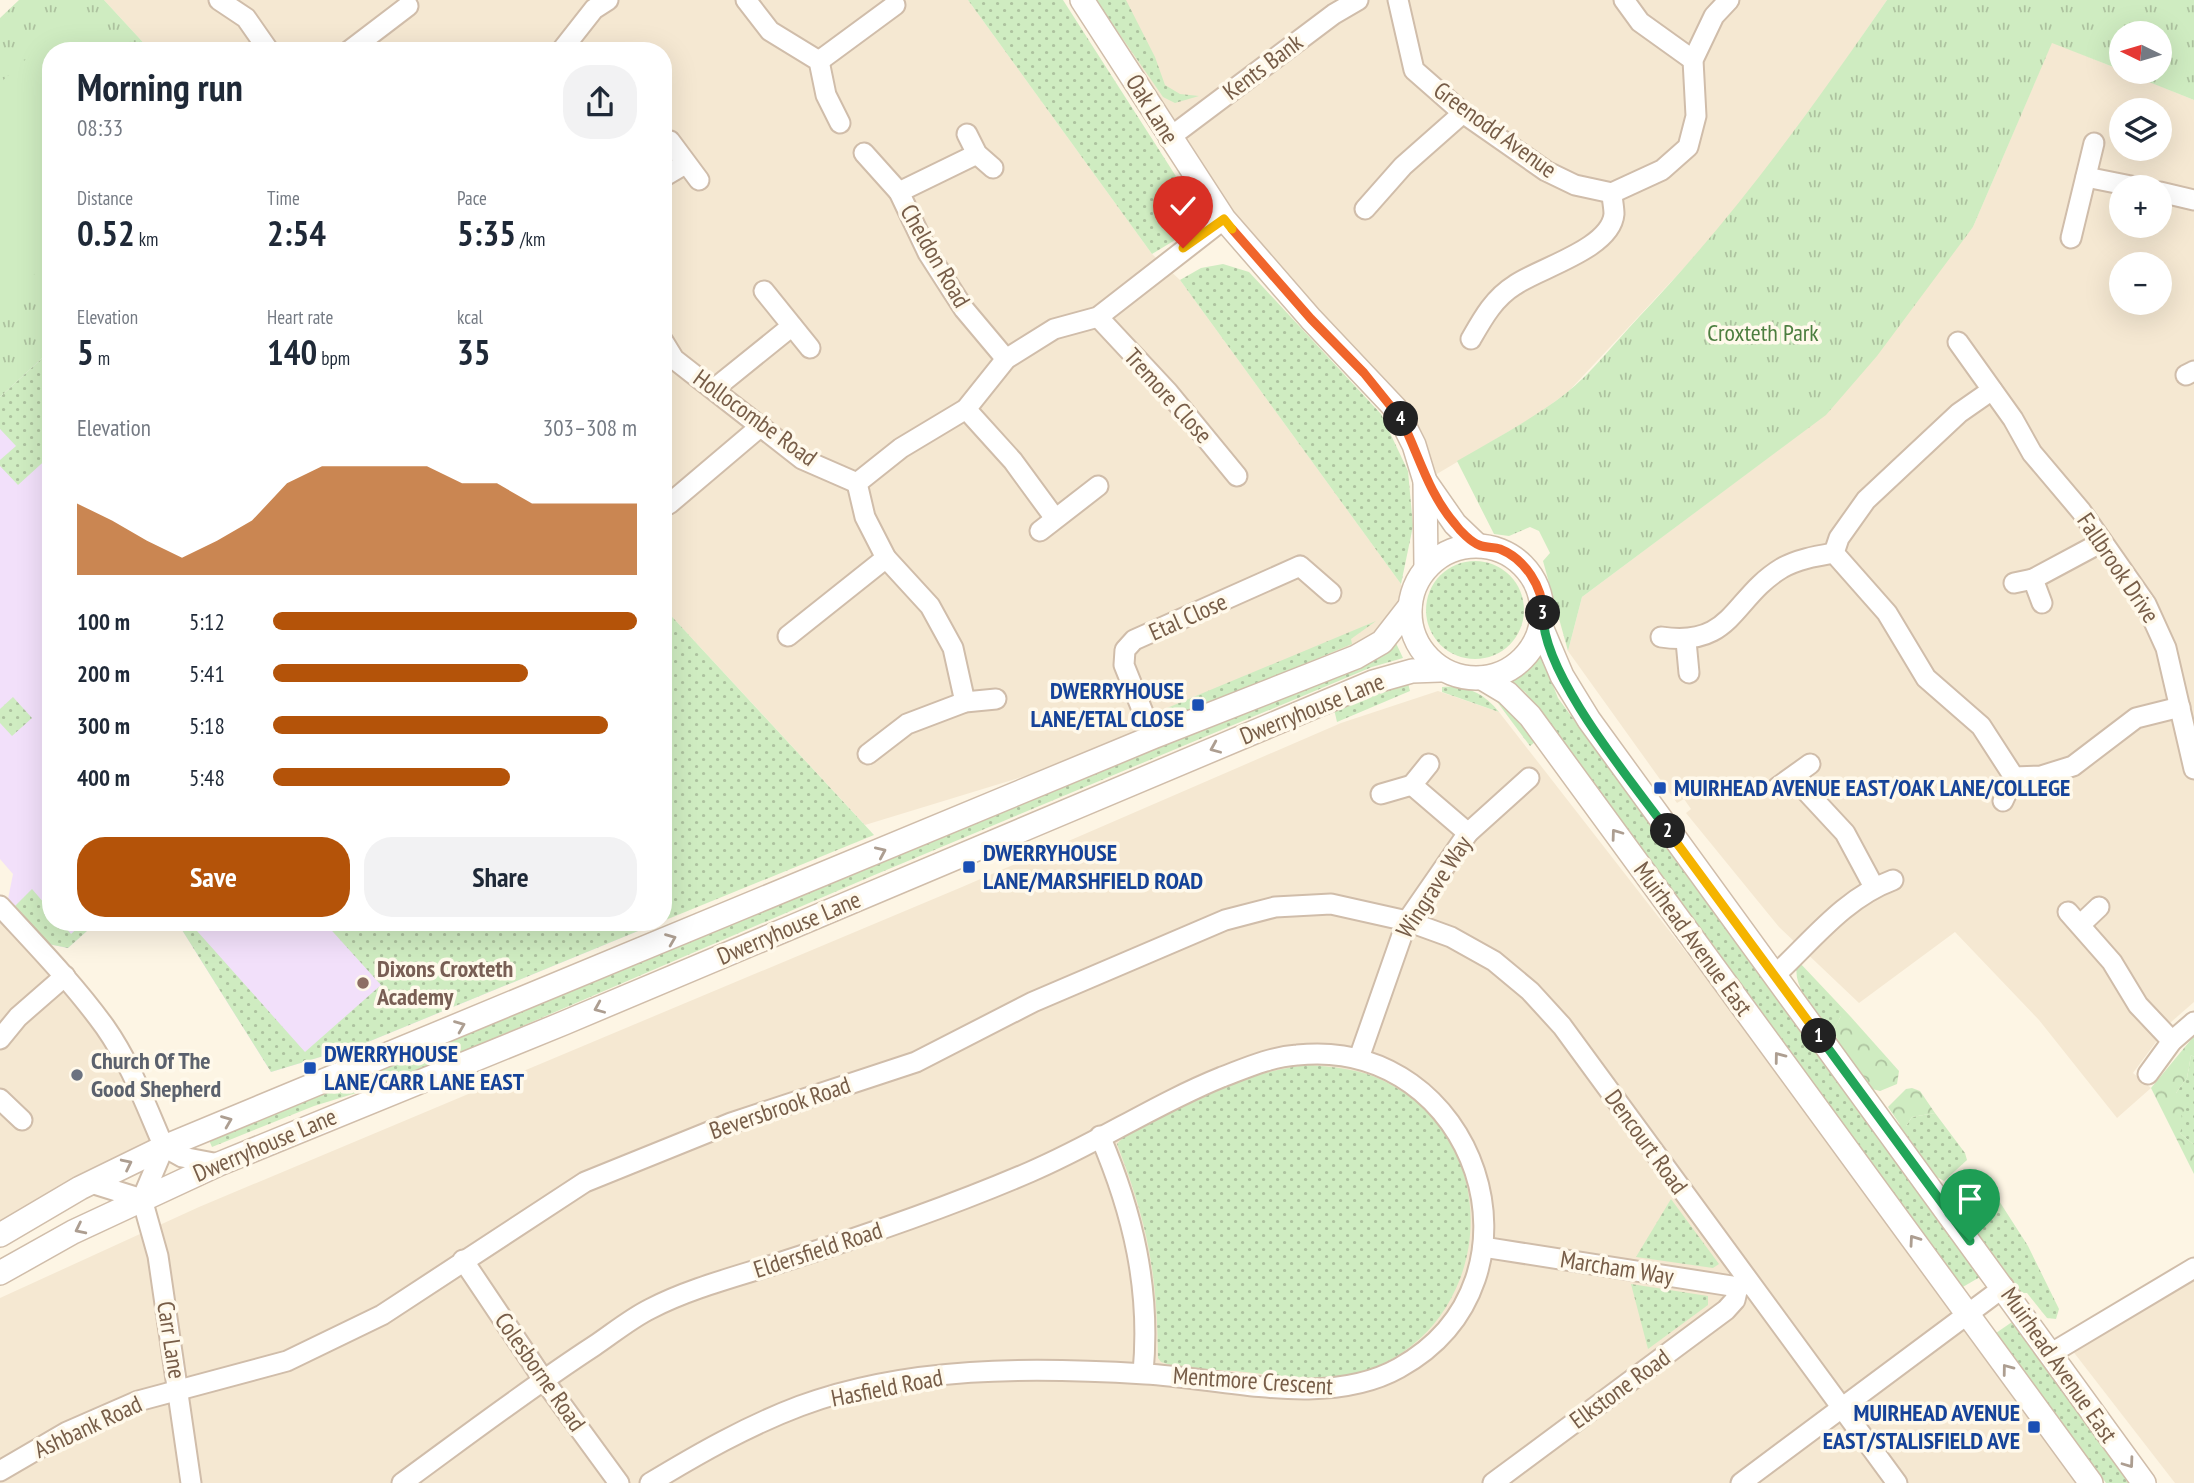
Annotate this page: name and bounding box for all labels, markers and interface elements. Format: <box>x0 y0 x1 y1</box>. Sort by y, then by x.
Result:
north arrow <box>2109 21 2172 84</box>
map controls <box>2109 21 2172 315</box>
street label: Kents Bank <box>1217 26 1309 107</box>
text: Morning run <box>77 62 243 111</box>
button: share <box>563 65 637 139</box>
street label: Oak Lane <box>1119 68 1186 149</box>
street label: Greenodd Avenue <box>1428 74 1563 185</box>
button: layers <box>2109 98 2172 161</box>
text: 08:33 <box>77 113 123 142</box>
button: + <box>2109 175 2172 238</box>
pin <box>1153 176 1213 248</box>
text: Distance <box>77 186 133 210</box>
text: Time <box>267 186 300 210</box>
text: Pace <box>457 186 487 210</box>
icon: check <box>1164 187 1202 225</box>
street label: Cheldon Road <box>893 198 977 313</box>
text: 0.52 <box>77 210 135 256</box>
text: 2:54 <box>267 210 326 256</box>
text: 5:35 <box>457 210 516 256</box>
text: km <box>135 227 158 251</box>
text: /km <box>516 227 545 251</box>
button: − <box>2109 252 2172 315</box>
text: Elevation <box>77 305 138 329</box>
text: Heart rate <box>267 305 333 329</box>
text: kcal <box>457 305 483 329</box>
park label: Croxteth Park <box>1707 317 1819 348</box>
text: 5 <box>77 329 94 375</box>
text: 140 <box>267 329 317 375</box>
text: 35 <box>457 329 490 375</box>
street label: Tremore Close <box>1117 342 1219 450</box>
text: m <box>94 346 110 370</box>
text: bpm <box>317 346 350 370</box>
street label: Hollocombe Road <box>687 362 823 473</box>
pin: 4 <box>1384 402 1418 436</box>
text: 4 <box>1396 406 1405 430</box>
text: Elevation <box>77 413 151 442</box>
text: 303–308 m <box>543 413 637 442</box>
street label: Fallbrook Drive <box>2070 507 2166 629</box>
street label: Etal Close <box>1144 586 1232 647</box>
pin: 3 <box>1526 596 1560 630</box>
text: 3 <box>1538 600 1547 624</box>
text: 100 m <box>77 607 130 636</box>
text: 5:12 <box>189 607 225 636</box>
text: 200 m <box>77 659 130 688</box>
text: 5:41 <box>189 659 225 688</box>
street label: Dwerryhouse Lane <box>1235 666 1388 752</box>
place label: DWERRYHOUSE LANE/ETAL CLOSE <box>1031 675 1184 734</box>
marker: DWERRYHOUSE LANE/ETAL CLOSE <box>1190 697 1206 713</box>
text: 300 m <box>77 711 130 740</box>
text: 5:18 <box>189 711 225 740</box>
one-way arrow <box>1210 740 1222 754</box>
text: 400 m <box>77 763 130 792</box>
text: 5:48 <box>189 763 225 792</box>
place label: MUIRHEAD AVENUE EAST/OAK LANE/COLLEGE <box>1674 772 2070 803</box>
marker: MUIRHEAD AVENUE EAST/OAK LANE/COLLEGE <box>1652 780 1668 796</box>
pin: 2 <box>1650 814 1686 848</box>
text: 2 <box>1663 818 1672 842</box>
one-way arrow <box>1612 829 1624 842</box>
street label: Wingrave Way <box>1389 830 1478 944</box>
button: Save <box>77 837 350 917</box>
button: Share <box>364 837 637 917</box>
place label: DWERRYHOUSE LANE/MARSHFIELD ROAD <box>983 837 1203 896</box>
one-way arrow <box>874 846 886 860</box>
street label: Muirhead Avenue East <box>1627 856 1760 1022</box>
marker: DWERRYHOUSE LANE/MARSHFIELD ROAD <box>961 859 977 875</box>
street label: Dwerryhouse Lane <box>712 883 865 972</box>
one-way arrow <box>664 934 676 948</box>
place label: Dixons Croxteth Academy <box>376 953 513 1012</box>
marker: Dixons Croxteth Academy <box>355 975 371 991</box>
one-way arrow <box>594 1000 606 1014</box>
pin: 1 <box>1801 1018 1836 1054</box>
one-way arrow <box>454 1020 466 1034</box>
text: 1 <box>1814 1023 1823 1047</box>
place label: DWERRYHOUSE LANE/CARR LANE EAST <box>324 1038 525 1097</box>
place label: Church Of The Good Shepherd <box>91 1045 221 1104</box>
one-way arrow <box>1775 1052 1788 1065</box>
marker: DWERRYHOUSE LANE/CARR LANE EAST <box>302 1060 318 1076</box>
marker: Church Of The Good Shepherd <box>69 1067 85 1083</box>
street label: Beversbrook Road <box>705 1069 854 1146</box>
street label: Dencourt Road <box>1598 1083 1695 1200</box>
street label: Dwerryhouse Lane <box>188 1100 341 1189</box>
one-way arrow <box>221 1116 233 1130</box>
one-way arrow <box>120 1159 132 1173</box>
pin <box>1940 1169 2000 1241</box>
icon: arrive <box>1951 1180 1989 1218</box>
street label: Eldersfield Road <box>750 1214 886 1285</box>
one-way arrow <box>75 1221 87 1235</box>
one-way arrow <box>1910 1235 1922 1248</box>
street label: Marcham Way <box>1558 1243 1676 1292</box>
street label: Muirhead Avenue East <box>1994 1281 2125 1449</box>
street label: Carr Lane <box>150 1299 193 1381</box>
street label: Colesborne Road <box>488 1306 593 1437</box>
street label: Elkstone Road <box>1563 1342 1676 1435</box>
street label: Mentmore Crescent <box>1172 1359 1334 1402</box>
street label: Hasfield Road <box>828 1362 945 1414</box>
one-way arrow <box>2003 1364 2015 1377</box>
street label: Ashbank Road <box>29 1388 147 1465</box>
place label: MUIRHEAD AVENUE EAST/STALISFIELD AVE <box>1823 1397 2020 1456</box>
marker: MUIRHEAD AVENUE EAST/STALISFIELD AVE <box>2026 1419 2042 1435</box>
one-way arrow <box>2121 1455 2133 1468</box>

